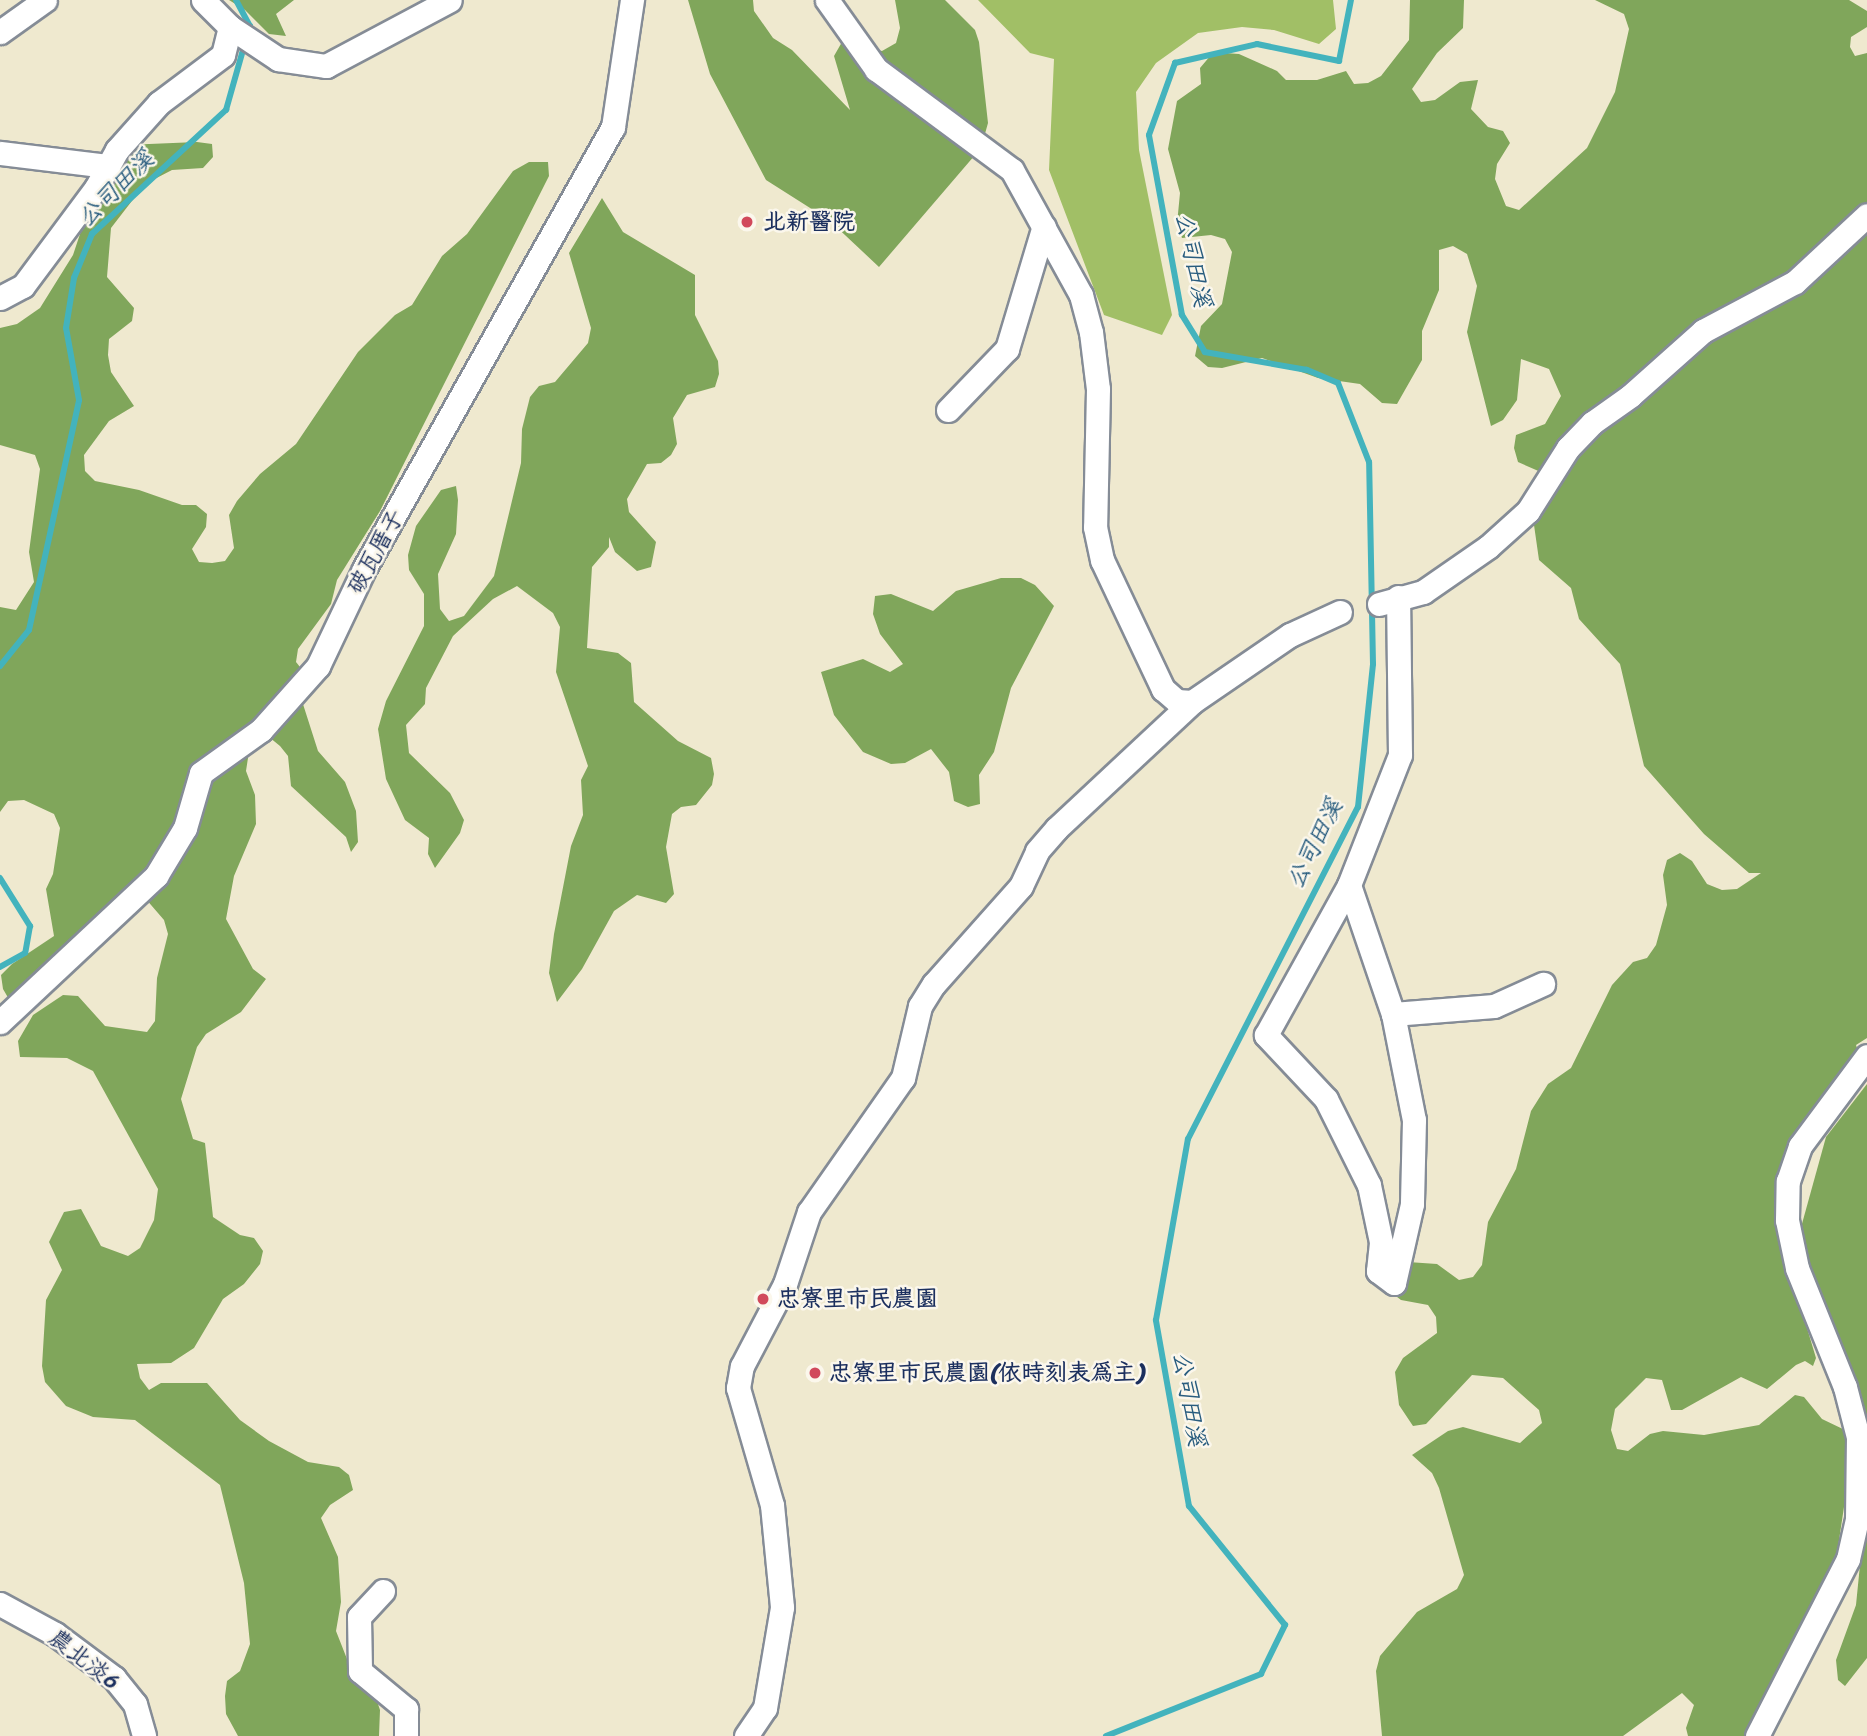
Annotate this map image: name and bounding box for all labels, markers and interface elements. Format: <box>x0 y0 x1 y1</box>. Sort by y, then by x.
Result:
water label: 公司田溪 <box>72 145 160 233</box>
place label: 北新醫院 <box>763 208 855 236</box>
water label: 公司田溪 <box>1169 210 1217 310</box>
marker: 北新醫院 <box>737 212 757 232</box>
street label: 破瓦厝子 <box>342 505 410 599</box>
water label: 公司田溪 <box>1281 795 1349 893</box>
place label: 忠寮里市民農園 <box>777 1285 938 1313</box>
marker: 忠寮里市民農園 <box>755 1291 771 1307</box>
water label: 公司田溪 <box>1166 1349 1212 1449</box>
place label: 忠寮里市民農園(依時刻表為主) <box>829 1359 1144 1387</box>
marker: 忠寮里市民農園(依時刻表為主) <box>807 1365 823 1381</box>
street label: 農北淡6 <box>43 1624 125 1696</box>

